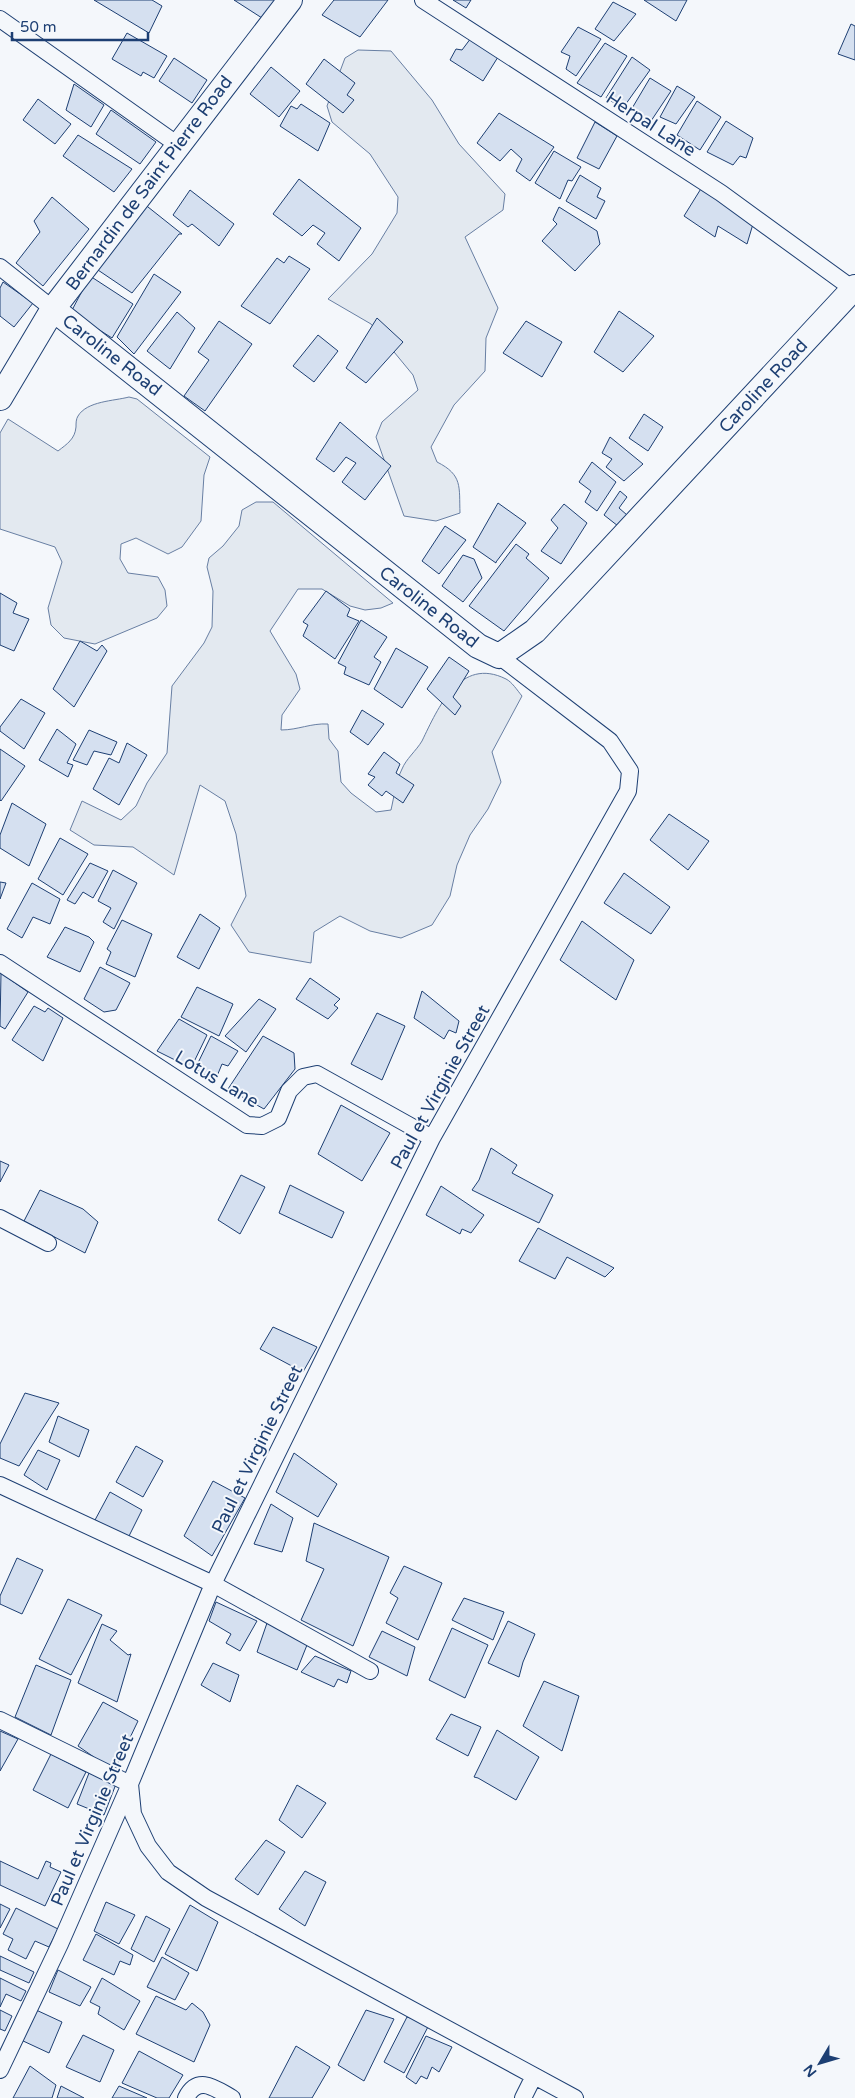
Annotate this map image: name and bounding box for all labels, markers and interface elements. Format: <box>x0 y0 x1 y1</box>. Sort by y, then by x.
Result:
scale bar <box>12 10 149 42</box>
text: 50 m <box>20 18 57 36</box>
street label: Bernardin de Saint Pierre Road <box>61 71 237 295</box>
street label: Herpal Lane <box>602 87 700 161</box>
street label: Caroline Road <box>58 309 166 401</box>
street label: Caroline Road <box>714 335 812 437</box>
street label: Caroline Road <box>375 561 483 653</box>
street label: Paul et Virginie Street <box>386 1001 494 1173</box>
street label: Lotus Lane <box>171 1045 263 1113</box>
street label: Paul et Virginie Street <box>207 1361 307 1537</box>
street label: Paul et Virginie Street <box>46 1731 138 1909</box>
north arrow <box>795 2038 845 2088</box>
text: N <box>800 2061 820 2080</box>

